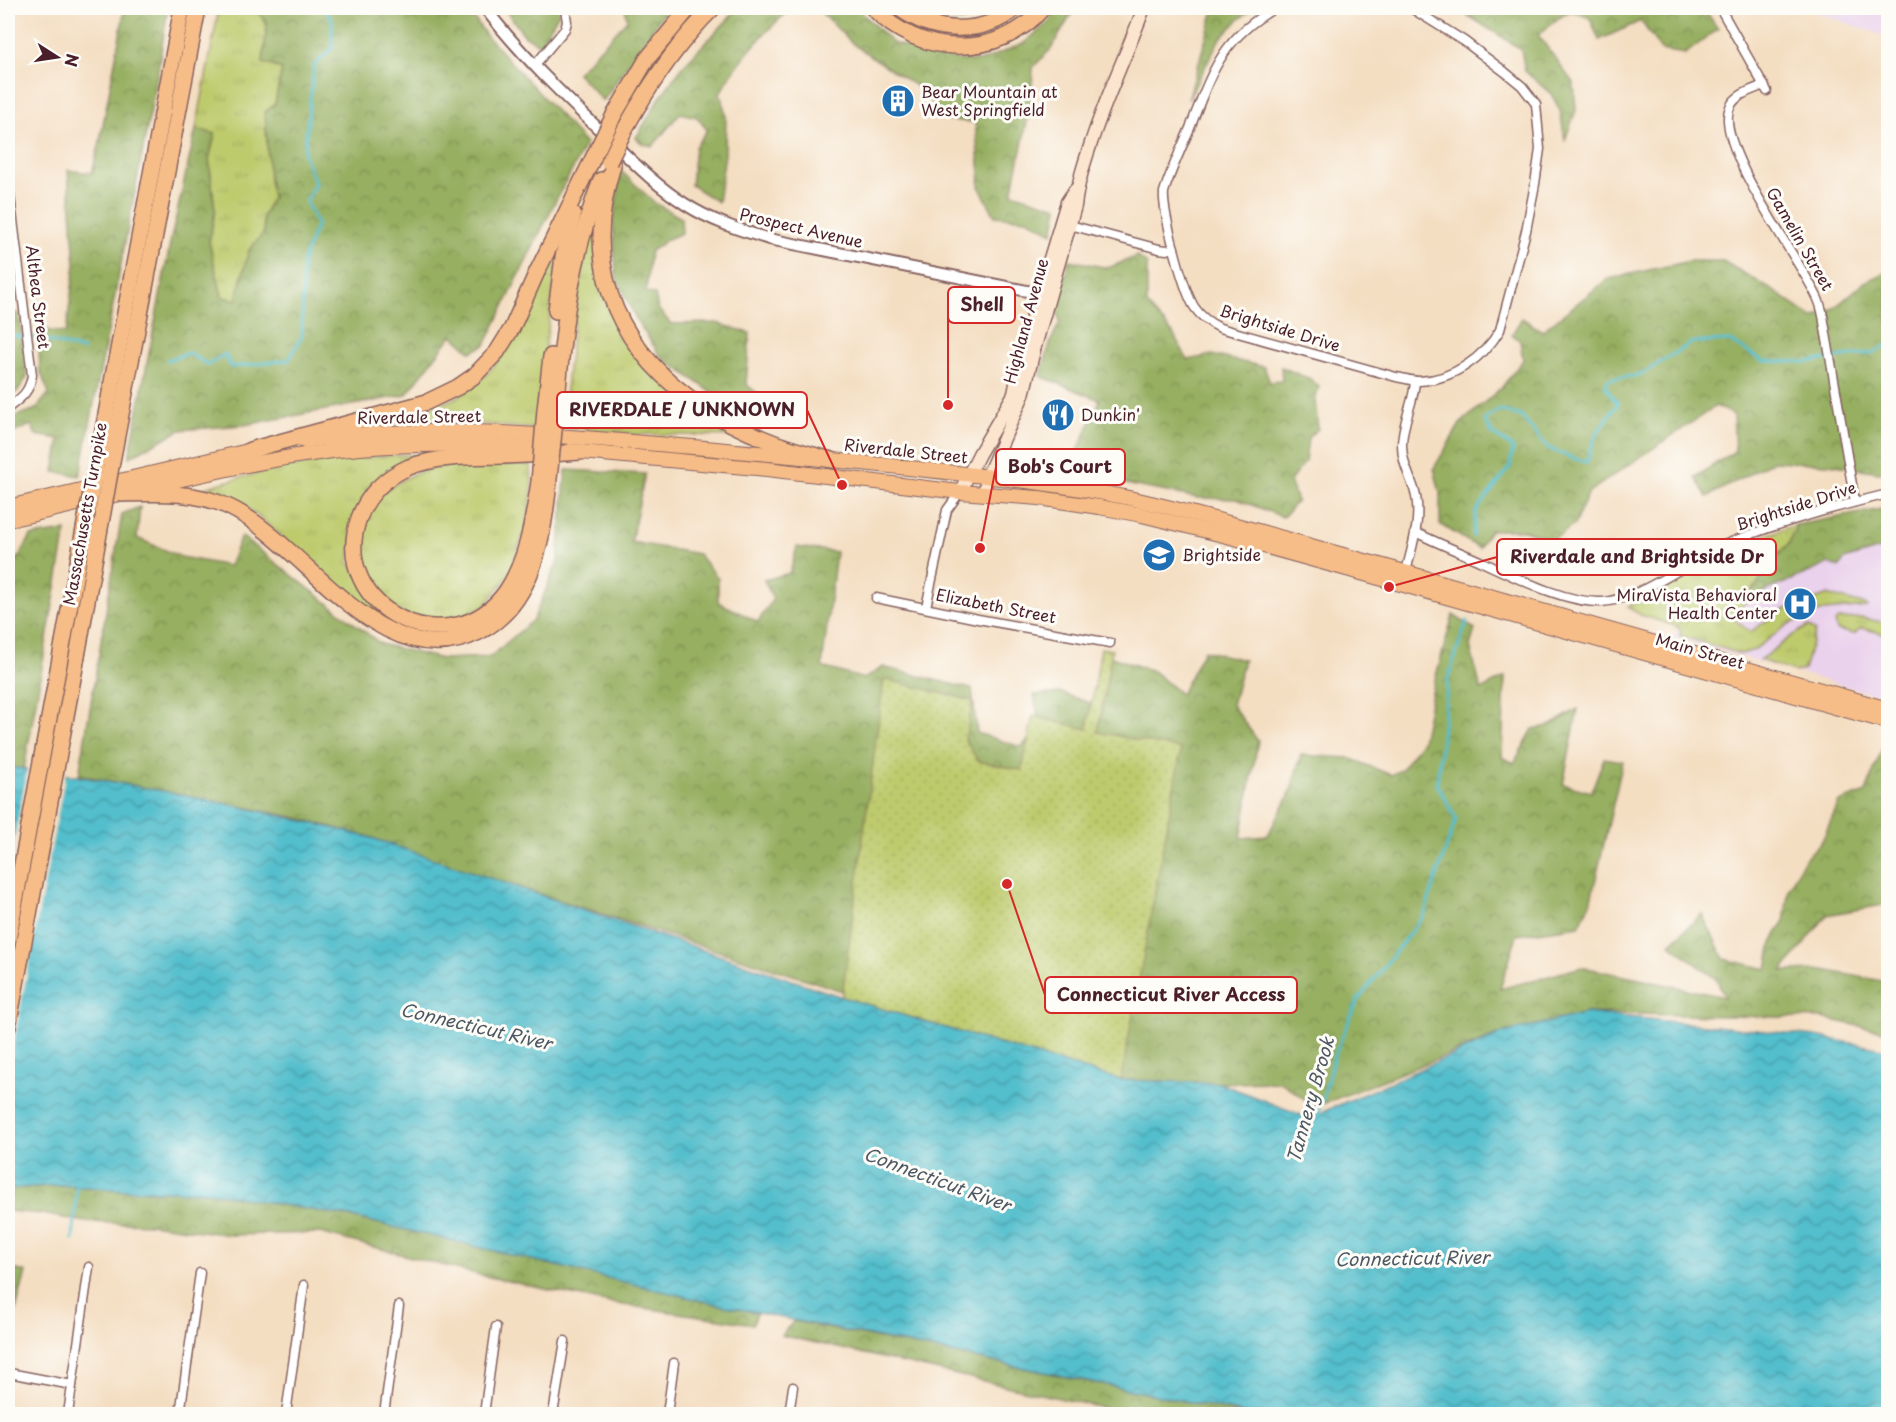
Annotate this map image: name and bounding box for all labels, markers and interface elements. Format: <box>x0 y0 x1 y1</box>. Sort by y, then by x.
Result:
north arrow <box>27 27 87 87</box>
text: N <box>60 52 86 69</box>
place label: Bear Mountain at West Springfield <box>921 79 1058 121</box>
building icon: Bear Mountain at West Springfield <box>880 83 916 119</box>
street label: Gamelin Street <box>1761 182 1840 295</box>
street label: Prospect Avenue <box>737 201 866 253</box>
street label: Althea Street <box>21 244 57 350</box>
street label: Highland Avenue <box>997 255 1053 386</box>
callout: Shell <box>948 287 1015 323</box>
text: Shell <box>960 290 1004 317</box>
street label: Brightside Drive <box>1217 297 1344 357</box>
callout: RIVERDALE / UNKNOWN <box>557 392 807 428</box>
text: RIVERDALE / UNKNOWN <box>569 395 795 422</box>
restaurant icon: Dunkin' <box>1040 397 1076 433</box>
place label: Dunkin' <box>1081 402 1140 426</box>
street label: Riverdale Street <box>357 403 482 429</box>
street label: Massachusetts Turnpike <box>56 420 112 607</box>
street label: Riverdale Street <box>843 432 970 468</box>
callout: Bob's Court <box>996 449 1125 485</box>
text: Bob's Court <box>1008 452 1113 479</box>
street label: Brightside Drive <box>1733 474 1859 536</box>
school or university icon: Brightside <box>1141 537 1177 573</box>
callout: Riverdale and Brightside Dr <box>1497 539 1776 575</box>
place label: Brightside <box>1182 542 1261 566</box>
text: Riverdale and Brightside Dr <box>1510 542 1765 569</box>
street label: Elizabeth Street <box>934 582 1059 629</box>
place label: MiraVista Behavioral Health Center <box>1617 582 1778 624</box>
hospital icon: MiraVista Behavioral Health Center <box>1782 586 1818 622</box>
street label: Main Street <box>1653 626 1748 674</box>
callout: Connecticut River Access <box>1045 977 1297 1013</box>
text: Connecticut River Access <box>1057 980 1286 1007</box>
water label: Connecticut River <box>398 995 557 1057</box>
water label: Tannery Brook <box>1279 1033 1341 1166</box>
water label: Connecticut River <box>860 1140 1017 1219</box>
water label: Connecticut River <box>1335 1243 1492 1272</box>

